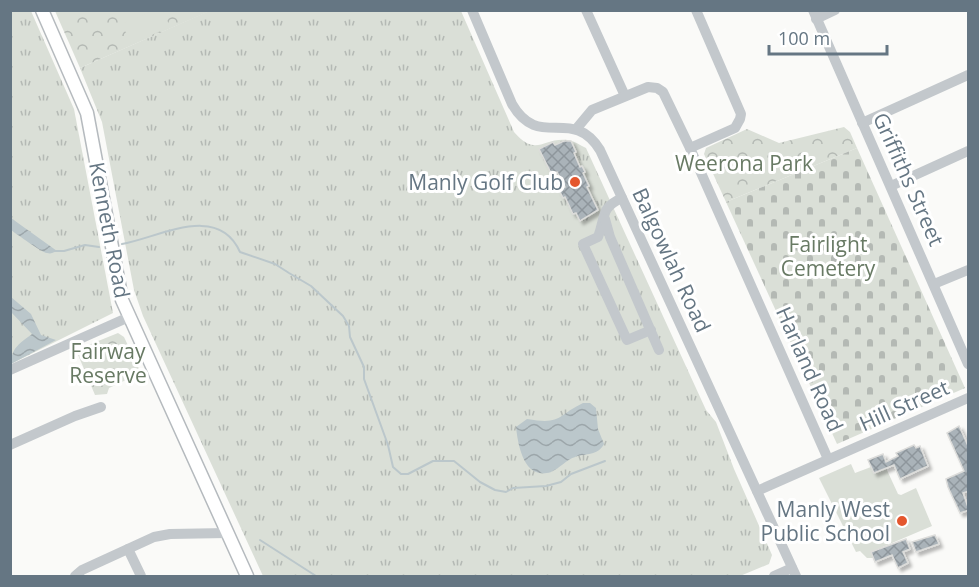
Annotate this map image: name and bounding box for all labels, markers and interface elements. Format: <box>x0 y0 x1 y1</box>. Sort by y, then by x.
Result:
scale bar <box>769 18 888 56</box>
text: 100 m <box>778 26 830 50</box>
street label: Griffiths Street <box>867 108 951 250</box>
park label: Weerona Park <box>675 149 813 177</box>
street label: Kenneth Road <box>83 160 137 300</box>
place label: Manly Golf Club <box>408 168 563 196</box>
marker: Manly Golf Club <box>568 175 582 189</box>
street label: Balgowlah Road <box>626 183 718 337</box>
park label: Fairlight Cemetery <box>781 230 876 282</box>
street label: Harland Road <box>770 302 850 436</box>
park label: Fairway Reserve <box>69 337 147 389</box>
street label: Hill Street <box>855 373 953 437</box>
place label: Manly West Public School <box>761 495 890 547</box>
marker: Manly West Public School <box>895 514 909 528</box>

